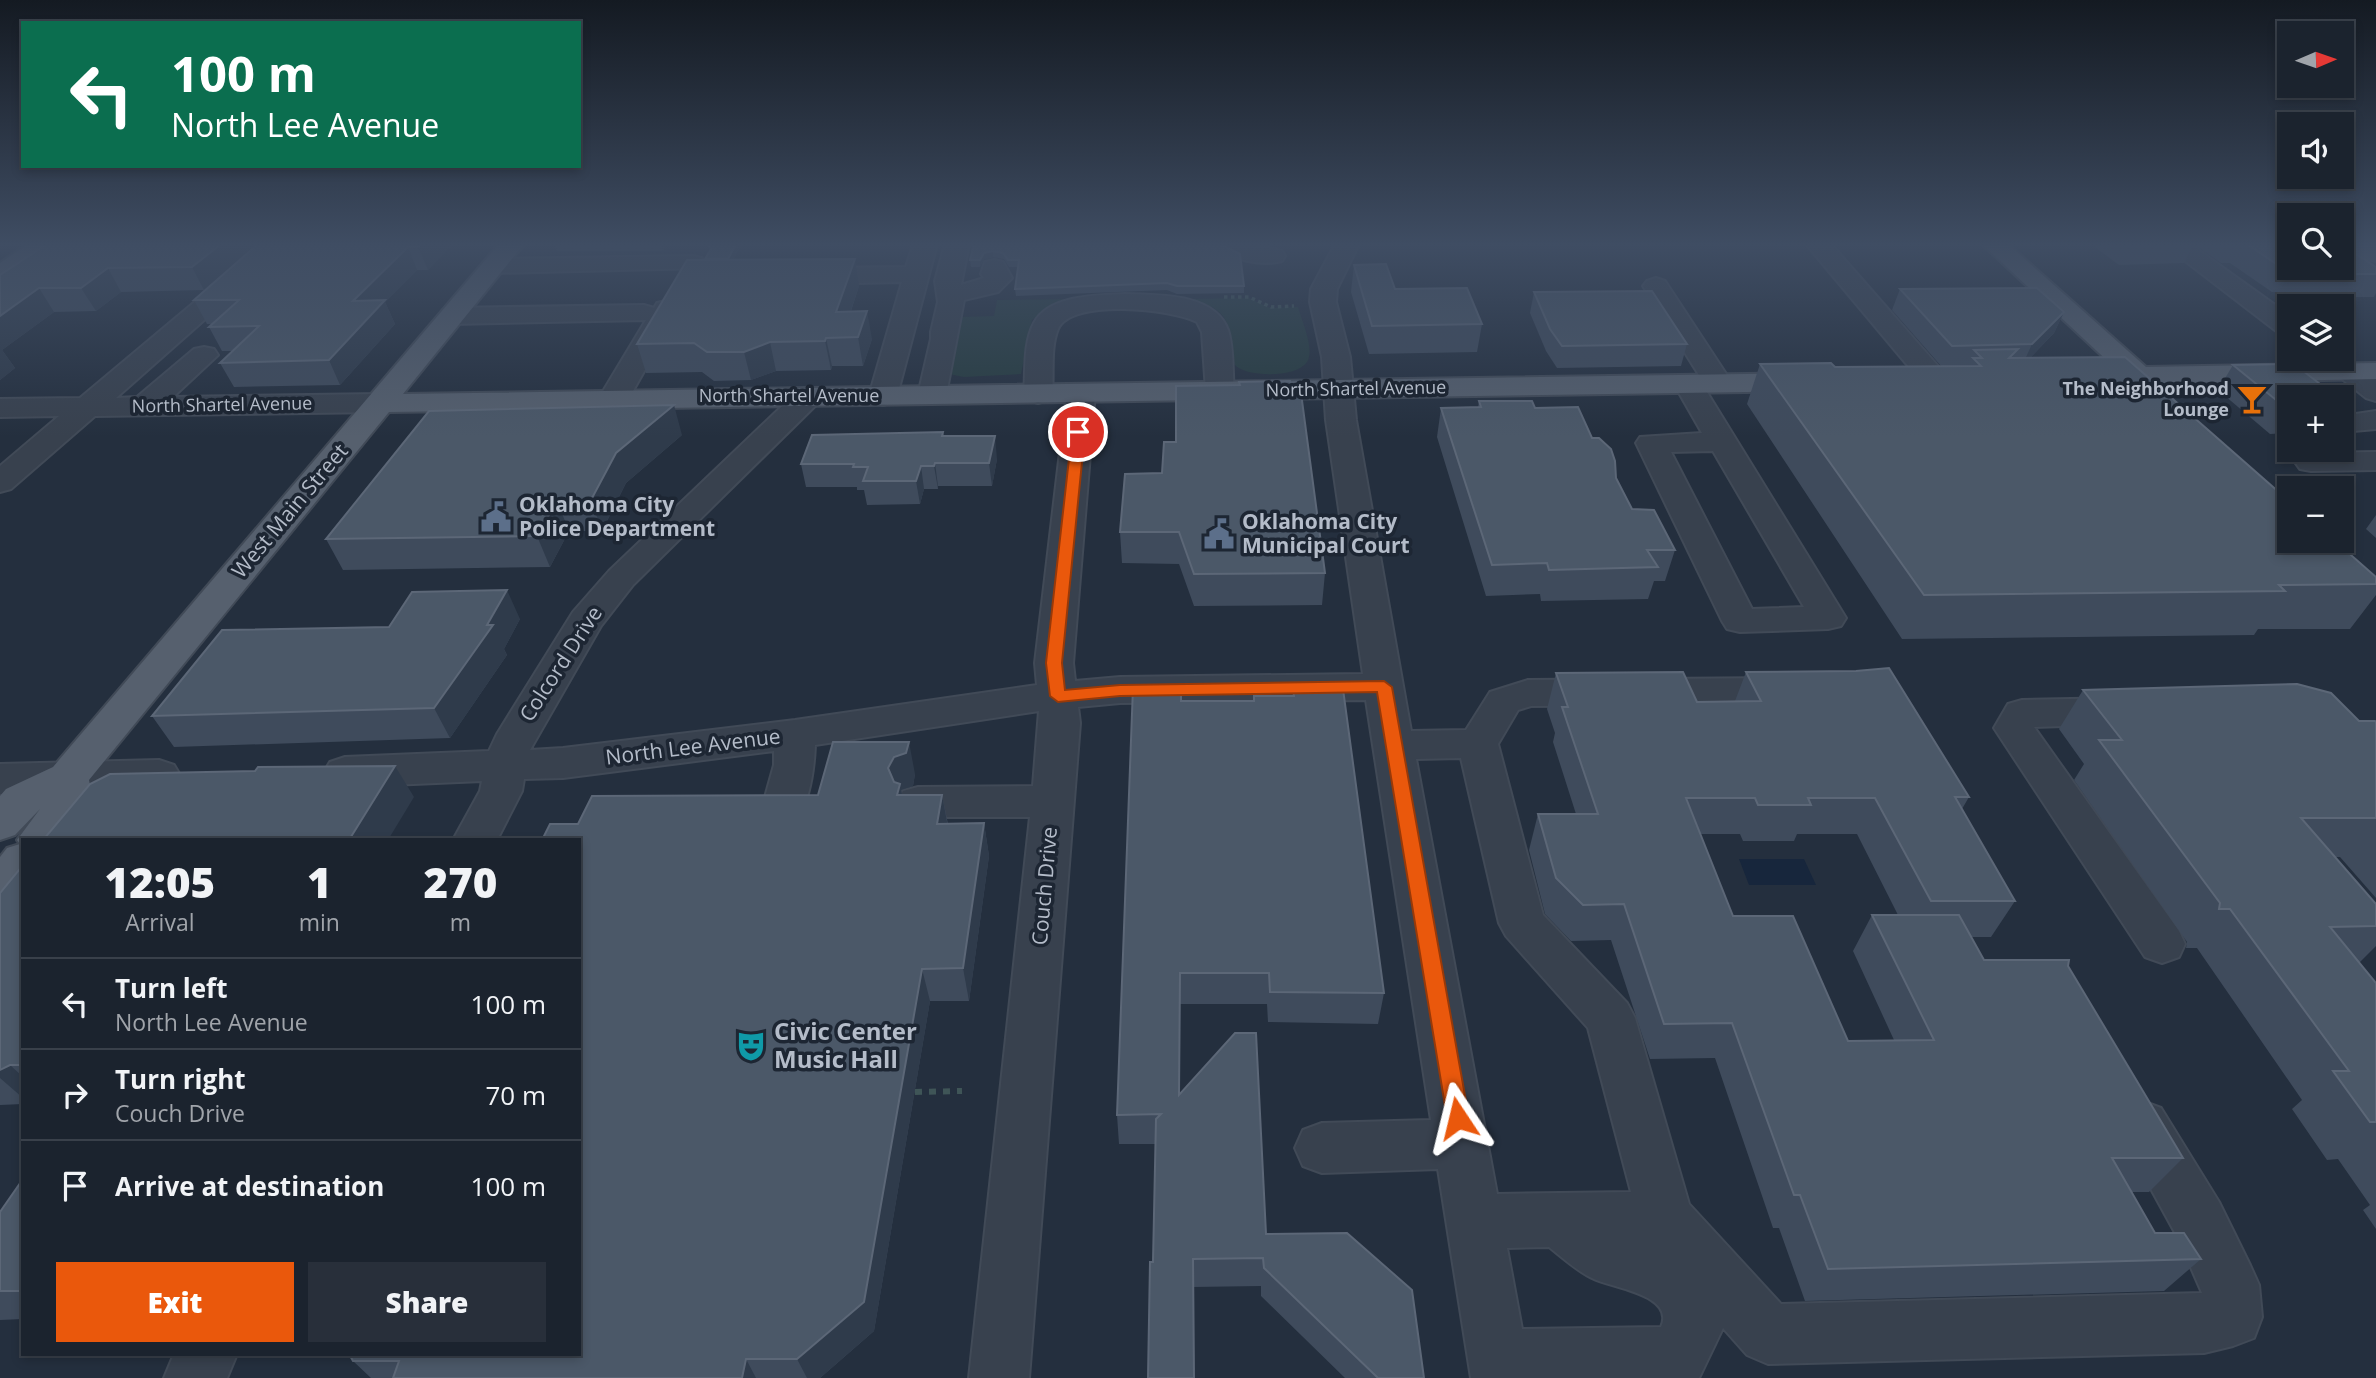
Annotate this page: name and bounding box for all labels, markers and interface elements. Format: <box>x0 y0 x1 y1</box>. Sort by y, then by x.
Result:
north arrow <box>2277 21 2354 98</box>
map controls <box>2277 21 2354 553</box>
text: 100 m <box>171 40 316 106</box>
icon: left <box>56 49 147 140</box>
text: North Lee Avenue <box>171 103 439 146</box>
button: sound <box>2277 112 2354 189</box>
button: search <box>2277 203 2354 280</box>
button: layers <box>2277 294 2354 371</box>
street label: North Shartel Avenue <box>1266 374 1446 402</box>
place label: The Neighborhood Lounge <box>2062 376 2229 421</box>
bar icon: The Neighborhood Lounge <box>2235 382 2269 416</box>
street label: North Shartel Avenue <box>699 383 879 407</box>
button: + <box>2277 385 2354 462</box>
street label: North Shartel Avenue <box>132 390 312 418</box>
pin <box>1048 402 1108 462</box>
icon: arrive <box>1059 413 1097 451</box>
street label: West Main Street <box>225 437 354 583</box>
button: − <box>2277 476 2354 553</box>
place label: Oklahoma City Police Department <box>519 490 715 542</box>
public building icon: Oklahoma City Police Department <box>479 500 513 534</box>
place label: Oklahoma City Municipal Court <box>1242 507 1410 559</box>
public building icon: Oklahoma City Municipal Court <box>1202 517 1236 551</box>
street label: Colcord Drive <box>512 600 608 726</box>
street label: North Lee Avenue <box>604 721 782 771</box>
street label: Couch Drive <box>1025 826 1063 946</box>
text: 12:05 <box>105 853 215 910</box>
text: 1 <box>307 853 332 910</box>
text: 270 <box>424 853 497 910</box>
text: Arrival <box>125 906 195 938</box>
text: min <box>299 906 340 938</box>
text: m <box>450 906 471 938</box>
text: Turn left <box>115 970 227 1006</box>
icon: left <box>56 985 94 1023</box>
text: 100 m <box>471 986 546 1022</box>
text: North Lee Avenue <box>115 1006 308 1038</box>
place label: Civic Center Music Hall <box>774 1014 917 1075</box>
theatre icon: Civic Center Music Hall <box>734 1029 768 1063</box>
text: Turn right <box>115 1061 246 1097</box>
icon: right <box>56 1076 94 1114</box>
text: 70 m <box>485 1077 546 1113</box>
position arrow <box>1421 1081 1495 1155</box>
text: Couch Drive <box>115 1097 245 1129</box>
icon: arrive <box>56 1167 94 1205</box>
text: Arrive at destination <box>115 1168 384 1204</box>
text: 100 m <box>471 1168 546 1204</box>
button: Exit <box>56 1262 294 1342</box>
button: Share <box>308 1262 546 1342</box>

